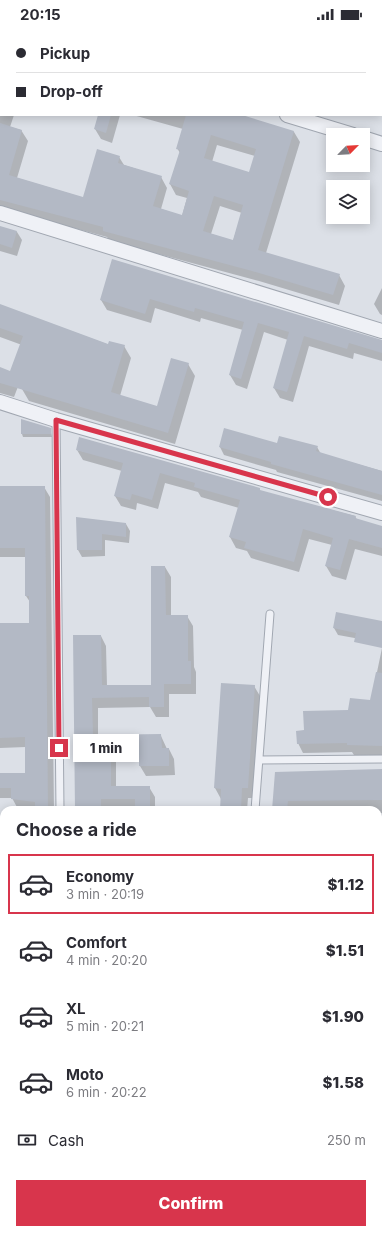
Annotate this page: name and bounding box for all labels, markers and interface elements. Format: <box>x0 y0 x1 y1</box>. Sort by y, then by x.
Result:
text: 20:15 <box>20 5 61 24</box>
text: Pickup <box>40 44 90 63</box>
text: Drop-off <box>40 82 103 101</box>
north arrow <box>326 128 370 172</box>
map controls <box>326 128 370 224</box>
button: layers <box>326 180 370 224</box>
route start <box>319 488 337 506</box>
callout: 1 min <box>73 734 139 762</box>
route end <box>50 739 68 757</box>
text: 1 min <box>90 740 122 756</box>
text: Choose a ride <box>16 819 137 840</box>
icon: car <box>18 866 54 902</box>
text: Economy <box>66 867 134 886</box>
text: $1.12 <box>327 875 364 894</box>
text: 3 min · 20:19 <box>66 886 144 902</box>
icon: car <box>18 932 54 968</box>
text: Comfort <box>66 933 127 952</box>
text: $1.51 <box>326 941 364 960</box>
text: 4 min · 20:20 <box>66 952 147 968</box>
icon: car <box>18 998 54 1034</box>
text: XL <box>66 999 86 1018</box>
text: $1.90 <box>322 1007 364 1026</box>
text: 5 min · 20:21 <box>66 1018 144 1034</box>
icon: car <box>18 1064 54 1100</box>
text: Moto <box>66 1065 104 1084</box>
text: $1.58 <box>323 1073 364 1092</box>
text: 6 min · 20:22 <box>66 1084 147 1100</box>
icon: cash <box>16 1129 38 1151</box>
text: Cash <box>48 1131 84 1150</box>
text: 250 m <box>327 1132 366 1148</box>
button: Confirm <box>16 1180 366 1226</box>

